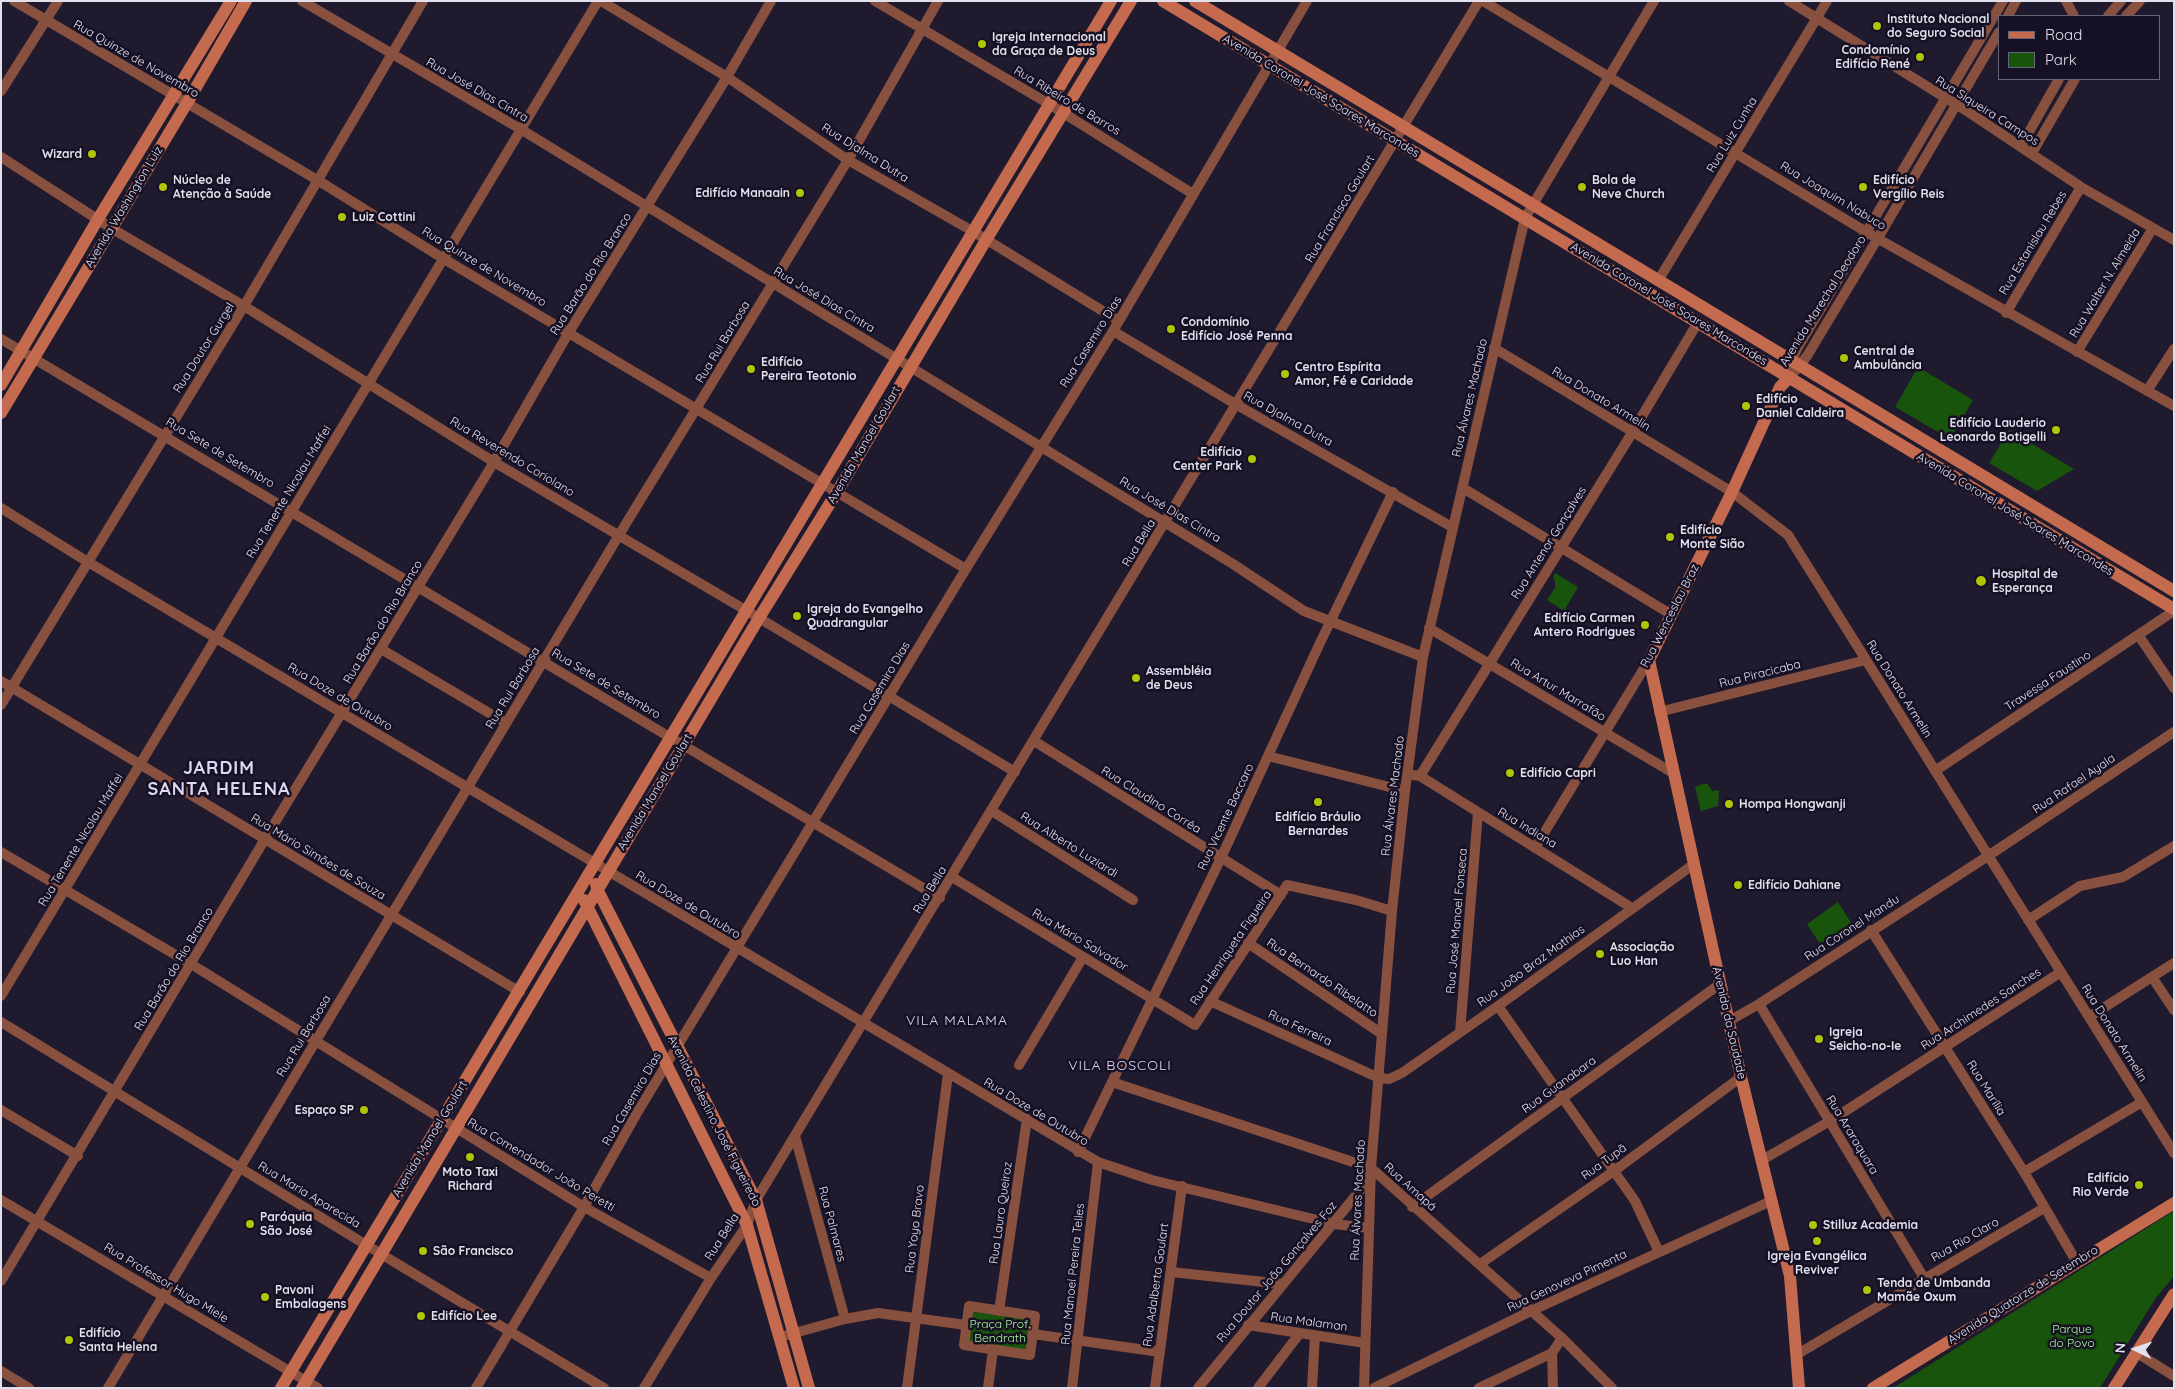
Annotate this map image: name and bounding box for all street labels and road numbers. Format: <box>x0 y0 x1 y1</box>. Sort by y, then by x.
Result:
street label: Rua Quinze de Novembro <box>71 17 201 101</box>
street label: Avenida Coronel José Soares Marcondes <box>1220 31 1422 161</box>
street label: Rua José Dias Cintra <box>423 55 531 125</box>
street label: Rua Ribeiro de Barros <box>1011 63 1123 139</box>
street label: Rua Siqueira Campos <box>1933 73 2041 149</box>
street label: Rua Luiz Cunha <box>1704 95 1760 175</box>
street label: Rua Djalma Dutra <box>819 120 911 186</box>
street label: Avenida Washington Luiz <box>82 144 166 270</box>
street label: Rua Francisco Goulart <box>1302 153 1378 265</box>
street label: Rua Joaquim Nabuco <box>1777 159 1889 233</box>
street label: Rua Estanislau Rebes <box>1996 188 2070 298</box>
street label: Rua Barão do Rio Branco <box>547 210 635 338</box>
street label: Rua Quinze de Novembro <box>419 224 549 310</box>
street label: Rua Walter N. Almeida <box>2067 226 2143 340</box>
street label: Avenida Marechal Deodoro <box>1777 233 1869 369</box>
street label: Avenida Coronel José Soares Marcondes <box>1568 239 1770 369</box>
street label: Rua José Dias Cintra <box>771 264 877 336</box>
street label: Rua Casemiro Dias <box>1057 294 1125 390</box>
street label: Rua Rui Barbosa <box>693 298 753 386</box>
street label: Rua Doutor Gurgel <box>170 300 238 396</box>
street label: Rua Álvares Machado <box>1449 337 1491 459</box>
street label: Rua Donato Armelin <box>1549 364 1653 434</box>
street label: Avenida Manoel Goulart <box>824 384 904 506</box>
street label: Rua Djalma Dutra <box>1241 388 1335 450</box>
street label: Rua Reverendo Coriolano <box>447 414 577 500</box>
street label: Rua Sete de Setembro <box>163 415 277 491</box>
street label: Rua Tenente Nicolau Maffei <box>244 423 334 561</box>
street label: Avenida Coronel José Soares Marcondes <box>1914 449 2116 579</box>
street label: Rua José Dias Cintra <box>1117 474 1223 546</box>
street label: Rua Antenor Gonçalves <box>1508 484 1590 602</box>
street label: Rua Bella <box>1119 517 1159 569</box>
street label: Rua Barão do Rio Branco <box>340 558 426 686</box>
street label: Rua Wenceslau Braz <box>1638 562 1702 670</box>
street label: Rua Donato Armelin <box>1863 638 1935 740</box>
street label: Rua Casemiro Dias <box>847 639 913 737</box>
street label: Rua Rui Barbosa <box>483 644 543 732</box>
street label: Rua Sete de Setembro <box>549 646 663 722</box>
street label: Travessa Faustino <box>2002 648 2094 714</box>
street label: Rua Artur Marrafão <box>1508 656 1608 724</box>
street label: Rua Piracicaba <box>1718 657 1802 691</box>
street label: Rua Doze de Outubro <box>285 660 395 734</box>
street label: Avenida Manoel Goulart <box>615 731 695 853</box>
street label: Rua Álvares Machado <box>1378 735 1408 857</box>
street label: Rua Rafael Ayala <box>2030 751 2118 817</box>
street label: Rua Vicente Baccaro <box>1195 761 1257 873</box>
street label: Rua Claudino Corrêa <box>1098 763 1204 837</box>
street label: Rua Tenente Nicolau Maffei <box>36 771 126 909</box>
street label: Rua Indiana <box>1495 805 1559 851</box>
street label: Rua Alberto Luziardi <box>1018 809 1120 881</box>
street label: Rua Mário Simões de Souza <box>248 811 388 903</box>
street label: Rua José Manoel Fonseca <box>1443 848 1471 994</box>
street label: Rua Bella <box>910 864 950 916</box>
street label: Rua Doze de Outubro <box>633 868 743 942</box>
street label: Rua Henriqueta Figueira <box>1187 888 1275 1008</box>
street label: Rua Coronel Mandu <box>1802 892 1902 964</box>
street label: Rua Barão do Rio Branco <box>131 905 217 1033</box>
street label: Rua Mário Salvador <box>1029 906 1131 974</box>
street label: Rua João Braz Mathias <box>1474 922 1588 1010</box>
street label: Rua Bernardo Ribelatto <box>1264 935 1380 1021</box>
street label: Avenida da Saudade <box>1709 965 1749 1081</box>
street label: Rua Archimedes Sanches <box>1918 965 2044 1053</box>
street label: Rua Donato Armelin <box>2078 982 2150 1084</box>
street label: Rua Rui Barbosa <box>274 992 334 1080</box>
street label: Rua Ferreira <box>1266 1007 1334 1049</box>
street label: Avenida Celestino José Figueiredo <box>664 1033 764 1209</box>
street label: Rua Casemiro Dias <box>599 1050 665 1148</box>
street label: Rua Guanabara <box>1519 1053 1599 1117</box>
street label: Rua Marília <box>1963 1058 2009 1118</box>
street label: Rua Doze de Outubro <box>981 1075 1091 1149</box>
street label: Avenida Manoel Goulart <box>390 1078 470 1200</box>
street label: Rua Araraquara <box>1823 1093 1881 1177</box>
street label: Rua Comendador João Peretti <box>465 1115 617 1215</box>
street label: Rua Álvares Machado <box>1348 1139 1368 1261</box>
street label: Rua Tupã <box>1579 1141 1629 1183</box>
street label: Rua Maria Aparecida <box>255 1159 363 1231</box>
street label: Rua Amapá <box>1381 1160 1439 1214</box>
street label: Rua Lauro Queiroz <box>987 1161 1015 1265</box>
street label: Rua Yoyo Bravo <box>902 1184 928 1274</box>
street label: Rua Palmares <box>815 1185 849 1263</box>
street label: Rua Doutor João Gonçalves Foz <box>1214 1199 1340 1345</box>
street label: Rua Manoel Pereira Telles <box>1058 1202 1088 1346</box>
street label: Rua Bella <box>702 1211 742 1263</box>
street label: Rua Rio Claro <box>1929 1215 2001 1265</box>
street label: Rua Adalberto Goulart <box>1140 1222 1172 1348</box>
street label: Rua Professor Hugo Miele <box>101 1240 231 1326</box>
street label: Avenida Quatorze de Setembro <box>1945 1243 2101 1347</box>
street label: Rua Genoveva Pimenta <box>1505 1247 1629 1315</box>
street label: Rua Malaman <box>1270 1309 1348 1335</box>

